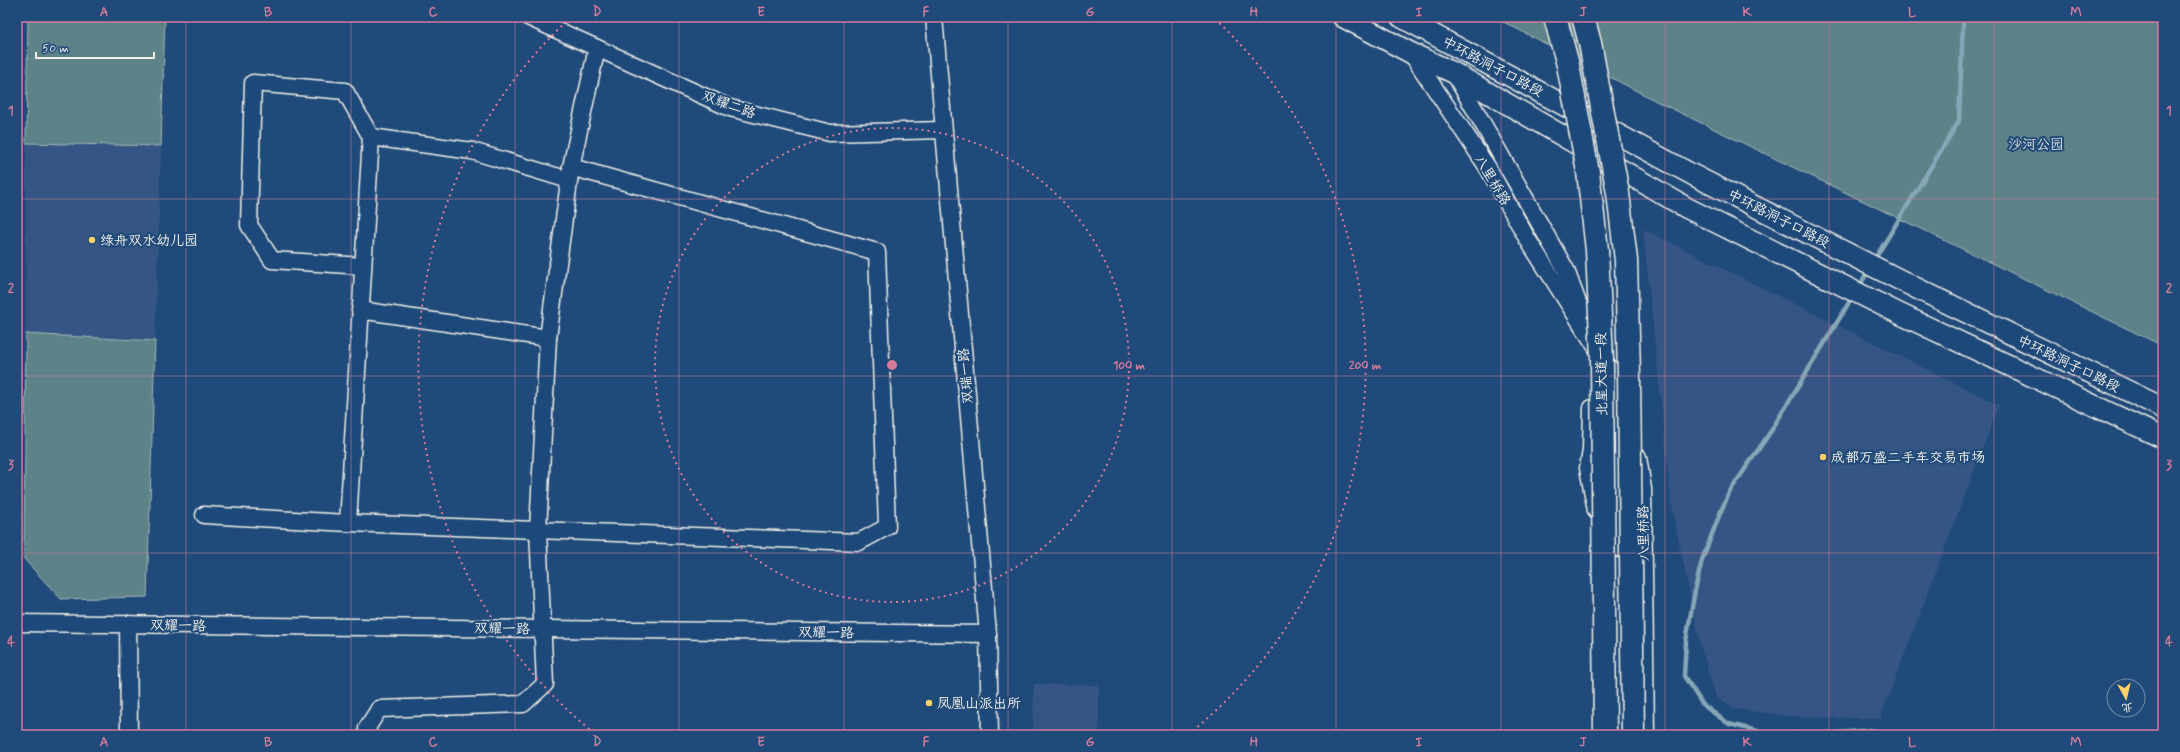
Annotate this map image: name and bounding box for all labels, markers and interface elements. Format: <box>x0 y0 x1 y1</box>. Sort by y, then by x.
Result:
text: A <box>100 4 108 21</box>
text: B <box>264 4 273 21</box>
text: C <box>428 4 438 21</box>
text: D <box>593 4 602 21</box>
text: E <box>757 4 765 21</box>
text: F <box>923 4 930 21</box>
text: G <box>1086 4 1095 21</box>
text: H <box>1250 4 1259 21</box>
text: I <box>1416 4 1423 21</box>
text: J <box>1579 4 1587 21</box>
text: K <box>1742 4 1752 21</box>
text: L <box>1908 4 1917 21</box>
text: M <box>2070 4 2082 21</box>
street label: 中环路洞子口路段 <box>1439 33 1546 101</box>
scale bar <box>36 34 154 60</box>
text: 50 m <box>42 41 69 57</box>
street label: 双耀二路 <box>699 87 758 123</box>
text: 1 <box>8 103 14 120</box>
text: 1 <box>2166 103 2172 120</box>
park label: 沙河公园 <box>2008 136 2064 154</box>
street label: 八里桥路 <box>1470 152 1514 209</box>
street label: 中环路洞子口路段 <box>1725 185 1833 252</box>
place label: 绿舟双水幼儿园 <box>100 232 198 250</box>
marker: 绿舟双水幼儿园 <box>87 235 97 245</box>
text: 2 <box>8 280 15 297</box>
text: 2 <box>2166 280 2173 297</box>
street label: 中环路洞子口路段 <box>2014 331 2123 397</box>
street label: 北星大道一段 <box>1592 332 1612 416</box>
street label: 双瑞一路 <box>955 347 977 405</box>
centre of rings <box>885 358 899 372</box>
text: 100 m <box>1113 358 1146 374</box>
text: 200 m <box>1349 358 1382 374</box>
place label: 成都万盛二手车交易市场 <box>1831 449 1985 467</box>
marker: 成都万盛二手车交易市场 <box>1818 452 1828 462</box>
text: 3 <box>8 457 14 474</box>
text: 3 <box>2166 457 2172 474</box>
street label: 八里桥路 <box>1635 505 1653 561</box>
street label: 双耀一路 <box>150 617 206 635</box>
street label: 双耀一路 <box>474 620 530 638</box>
street label: 双耀一路 <box>798 624 854 642</box>
text: 4 <box>7 634 15 651</box>
text: 4 <box>2165 634 2173 651</box>
north arrow <box>2106 678 2146 718</box>
place label: 凤凰山派出所 <box>937 695 1021 713</box>
marker: 凤凰山派出所 <box>924 698 934 708</box>
text: 北 <box>2121 699 2134 715</box>
text: A <box>100 734 108 751</box>
text: B <box>264 734 273 751</box>
text: C <box>428 734 438 751</box>
text: D <box>593 734 602 751</box>
text: E <box>757 734 765 751</box>
text: F <box>923 734 930 751</box>
text: G <box>1086 734 1095 751</box>
text: H <box>1250 734 1259 751</box>
text: I <box>1416 734 1423 751</box>
text: J <box>1579 734 1587 751</box>
text: K <box>1742 734 1752 751</box>
text: L <box>1908 734 1917 751</box>
text: M <box>2070 734 2082 751</box>

